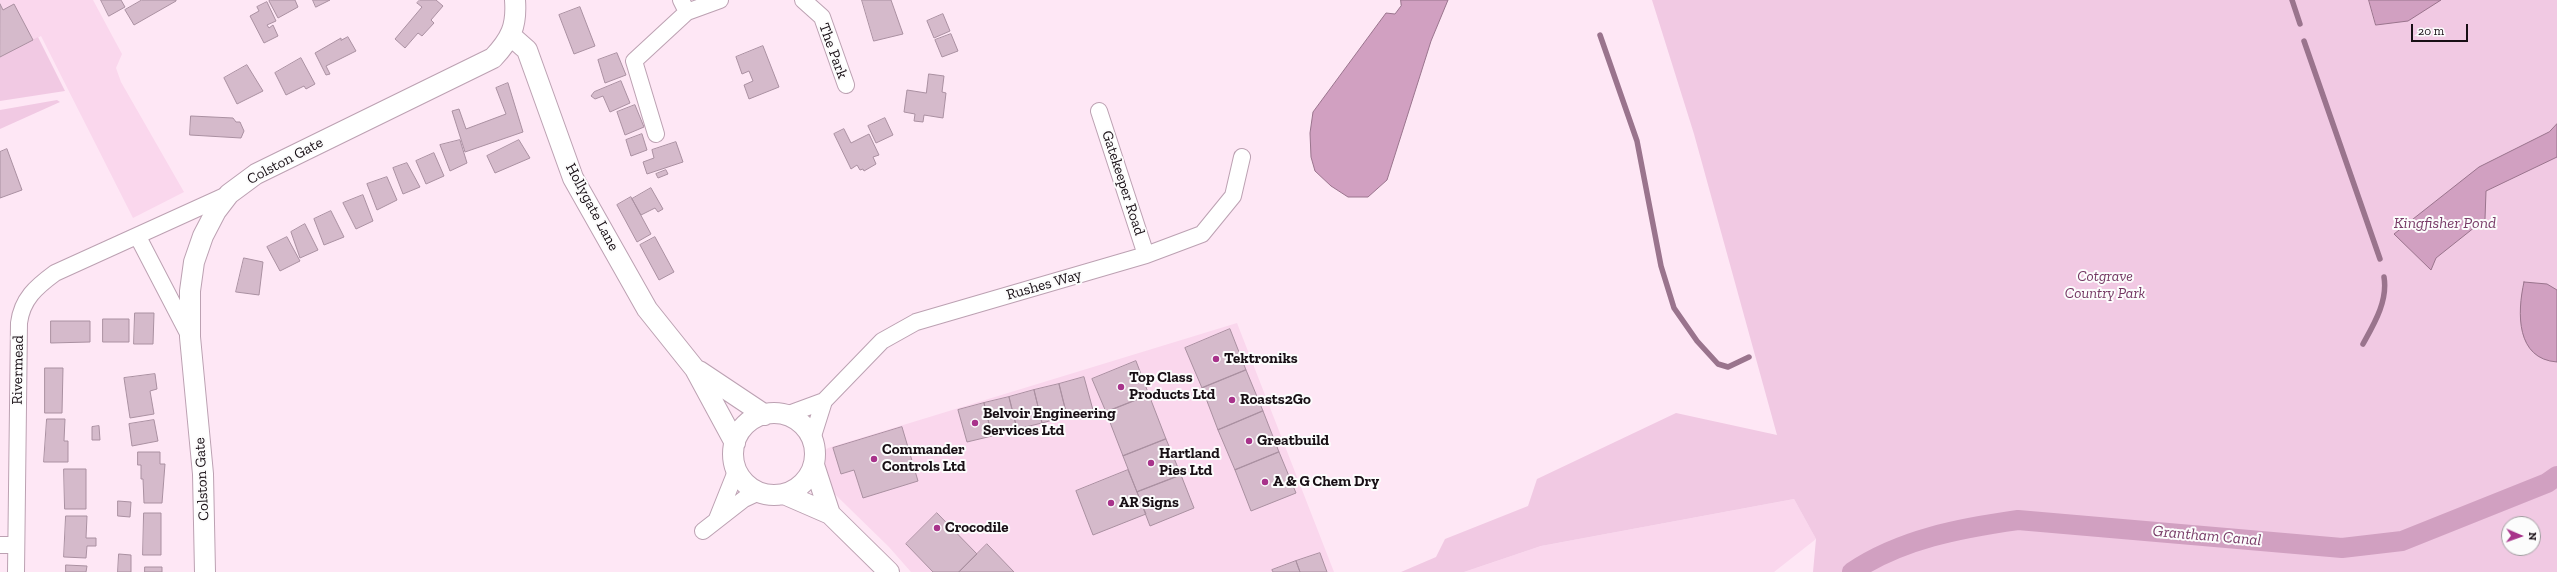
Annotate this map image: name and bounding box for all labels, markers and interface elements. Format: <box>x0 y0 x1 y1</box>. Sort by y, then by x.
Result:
scale bar <box>2413 16 2470 42</box>
street label: The Park <box>815 21 851 81</box>
text: 20 m <box>2418 24 2444 38</box>
street label: Gatekeeper Road <box>1098 128 1148 238</box>
street label: Colston Gate <box>244 133 326 189</box>
street label: Hollygate Lane <box>561 160 623 254</box>
water label: Kingfisher Pond <box>2394 213 2496 233</box>
street label: Rushes Way <box>1004 266 1084 304</box>
park label: Cotgrave Country Park <box>2065 268 2145 303</box>
street label: Rivermead <box>8 335 28 405</box>
place label: Tektroniks <box>1224 350 1298 368</box>
marker: Tektroniks <box>1211 354 1221 364</box>
place label: Top Class Products Ltd <box>1129 369 1215 404</box>
marker: Top Class Products Ltd <box>1116 382 1126 392</box>
place label: Roasts2Go <box>1240 391 1311 409</box>
marker: Roasts2Go <box>1227 395 1237 405</box>
place label: Belvoir Engineering Services Ltd <box>983 405 1116 440</box>
marker: Belvoir Engineering Services Ltd <box>970 418 980 428</box>
place label: Greatbuild <box>1257 432 1329 450</box>
marker: Greatbuild <box>1244 436 1254 446</box>
street label: Colston Gate <box>191 437 213 521</box>
place label: Commander Controls Ltd <box>882 441 966 476</box>
place label: Hartland Pies Ltd <box>1159 445 1220 480</box>
marker: Commander Controls Ltd <box>869 454 879 464</box>
marker: Hartland Pies Ltd <box>1146 458 1156 468</box>
place label: A & G Chem Dry <box>1273 473 1379 491</box>
marker: A & G Chem Dry <box>1260 477 1270 487</box>
place label: AR Signs <box>1119 494 1179 512</box>
marker: AR Signs <box>1106 498 1116 508</box>
north arrow <box>2501 516 2541 556</box>
place label: Crocodile <box>945 519 1009 537</box>
water label: Grantham Canal <box>2152 522 2262 550</box>
marker: Crocodile <box>932 523 942 533</box>
text: N <box>2526 532 2539 541</box>

